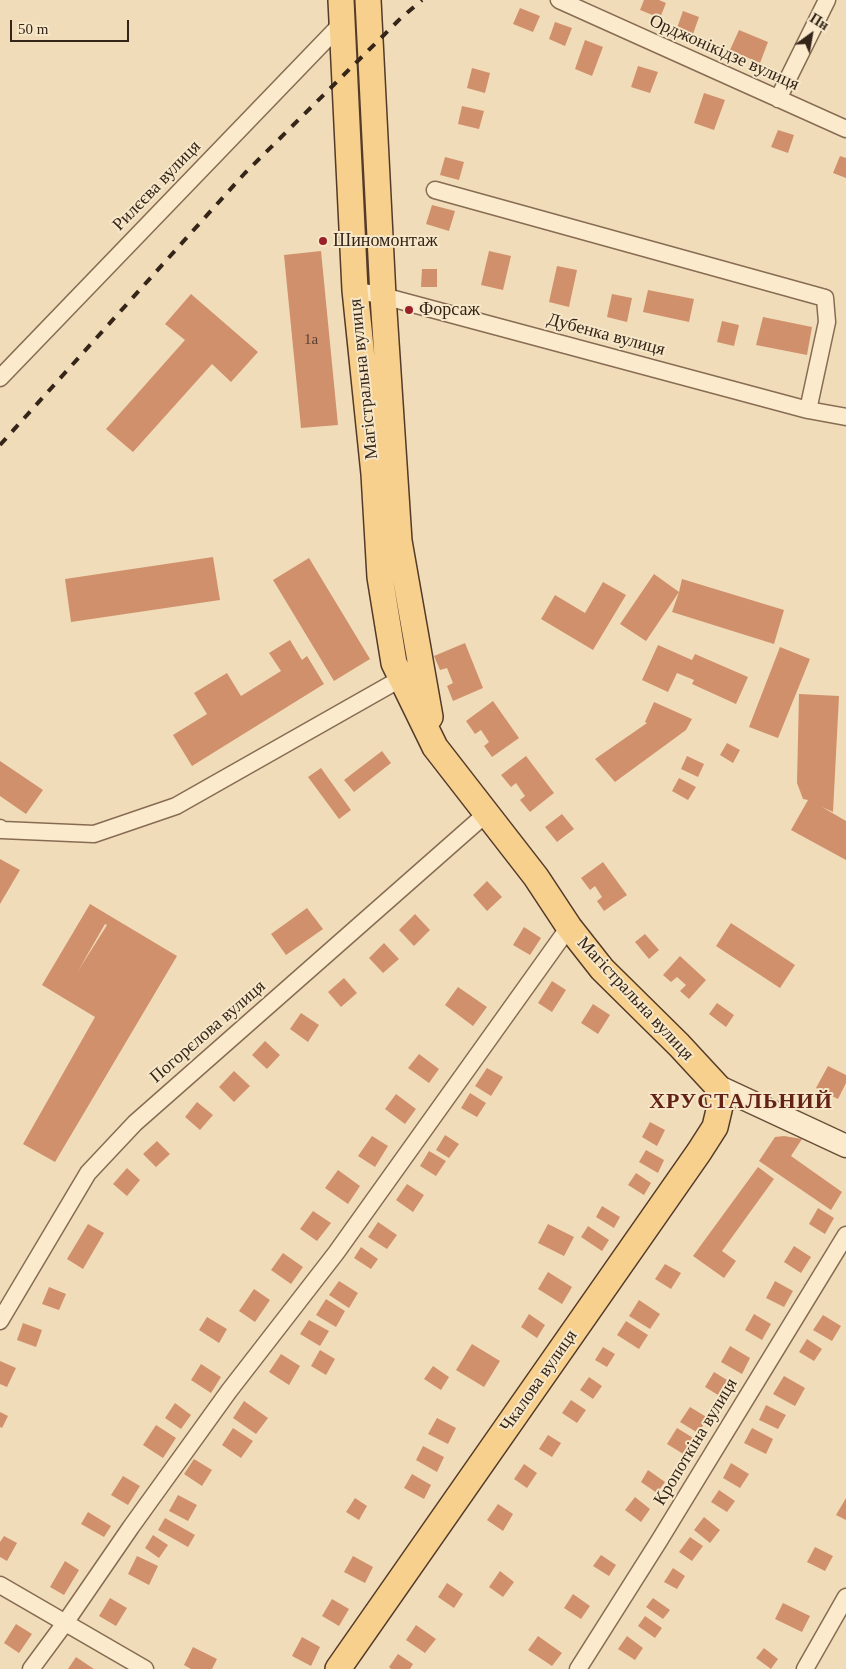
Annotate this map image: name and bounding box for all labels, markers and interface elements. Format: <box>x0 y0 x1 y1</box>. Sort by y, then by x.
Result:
scale bar <box>12 10 131 42</box>
street label: Орджонікідзе вулиця <box>646 10 802 96</box>
north arrow <box>786 10 836 60</box>
text: Пн <box>807 10 831 33</box>
text: 50 m <box>18 21 48 37</box>
street label: Рилєєва вулиця <box>108 136 206 236</box>
place label: Шиномонтаж <box>333 230 438 252</box>
marker: Шиномонтаж <box>317 235 329 247</box>
street label: Магістральна вулиця <box>345 298 383 460</box>
place label: Форсаж <box>419 299 480 321</box>
marker: Форсаж <box>403 304 415 316</box>
street label: Дубенка вулиця <box>545 309 667 361</box>
house number: 1а <box>304 331 318 349</box>
street label: Магістральна вулиця <box>572 933 698 1065</box>
street label: Погорєлова вулиця <box>146 976 270 1088</box>
district label: ХРУСТАЛЬНИЙ <box>648 1089 834 1115</box>
street label: Чкалова вулиця <box>496 1326 582 1436</box>
street label: Кропоткіна вулиця <box>649 1374 743 1510</box>

